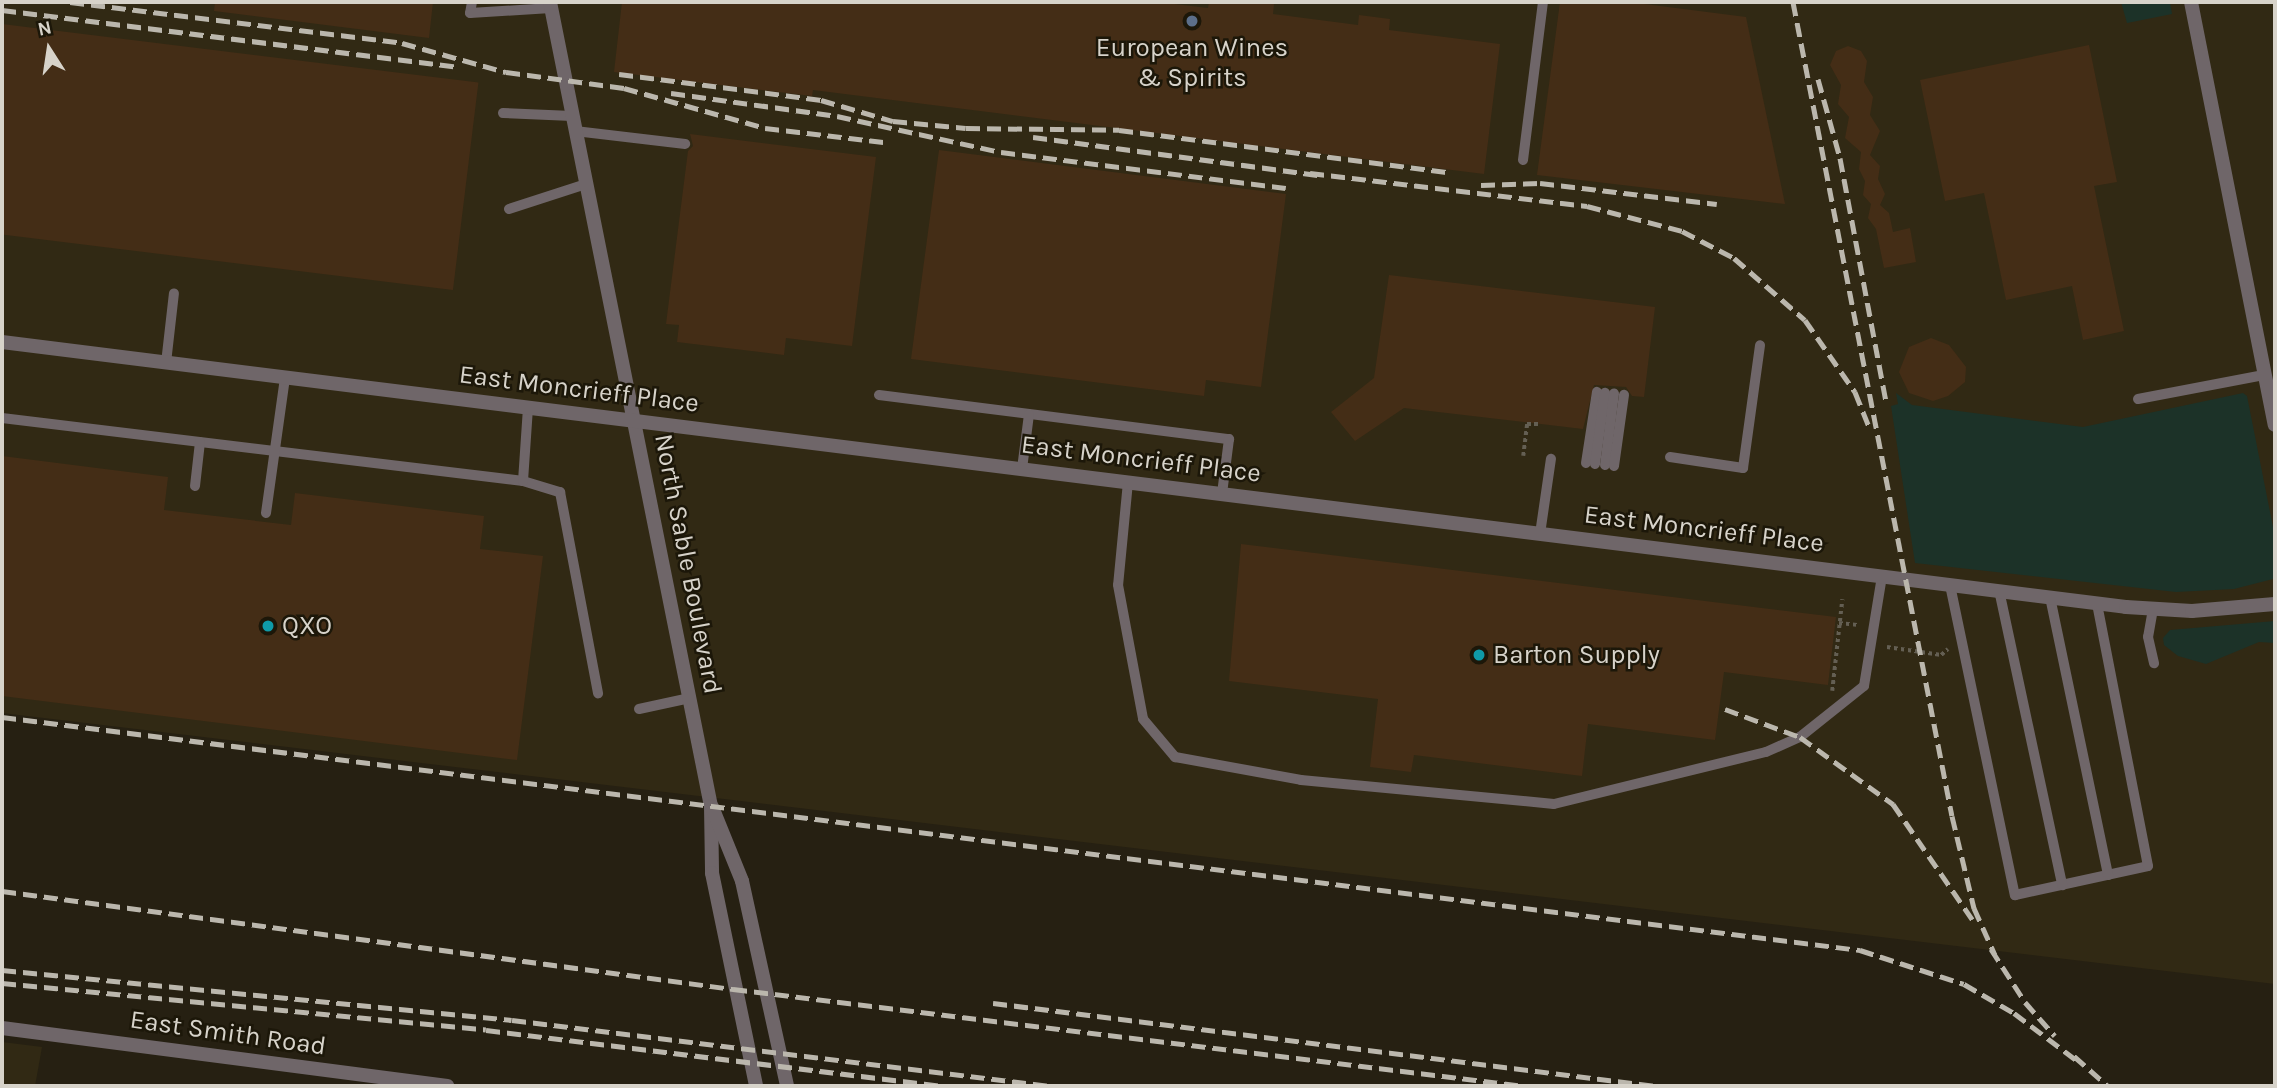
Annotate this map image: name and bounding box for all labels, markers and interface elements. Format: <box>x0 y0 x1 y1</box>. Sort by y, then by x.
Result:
marker: European Wines & Spirits <box>1184 13 1200 29</box>
north arrow <box>14 14 84 84</box>
text: N <box>36 16 54 41</box>
place label: European Wines & Spirits <box>1096 32 1288 94</box>
street label: East Moncrieff Place <box>457 359 701 419</box>
street label: East Moncrieff Place <box>1019 429 1263 489</box>
street label: North Sable Boulevard <box>647 431 729 697</box>
street label: East Moncrieff Place <box>1582 499 1826 559</box>
place label: QXO <box>282 610 332 642</box>
marker: QXO <box>260 618 276 634</box>
place label: Barton Supply <box>1493 639 1660 671</box>
marker: Barton Supply <box>1471 647 1487 663</box>
street label: East Smith Road <box>128 1004 328 1062</box>

